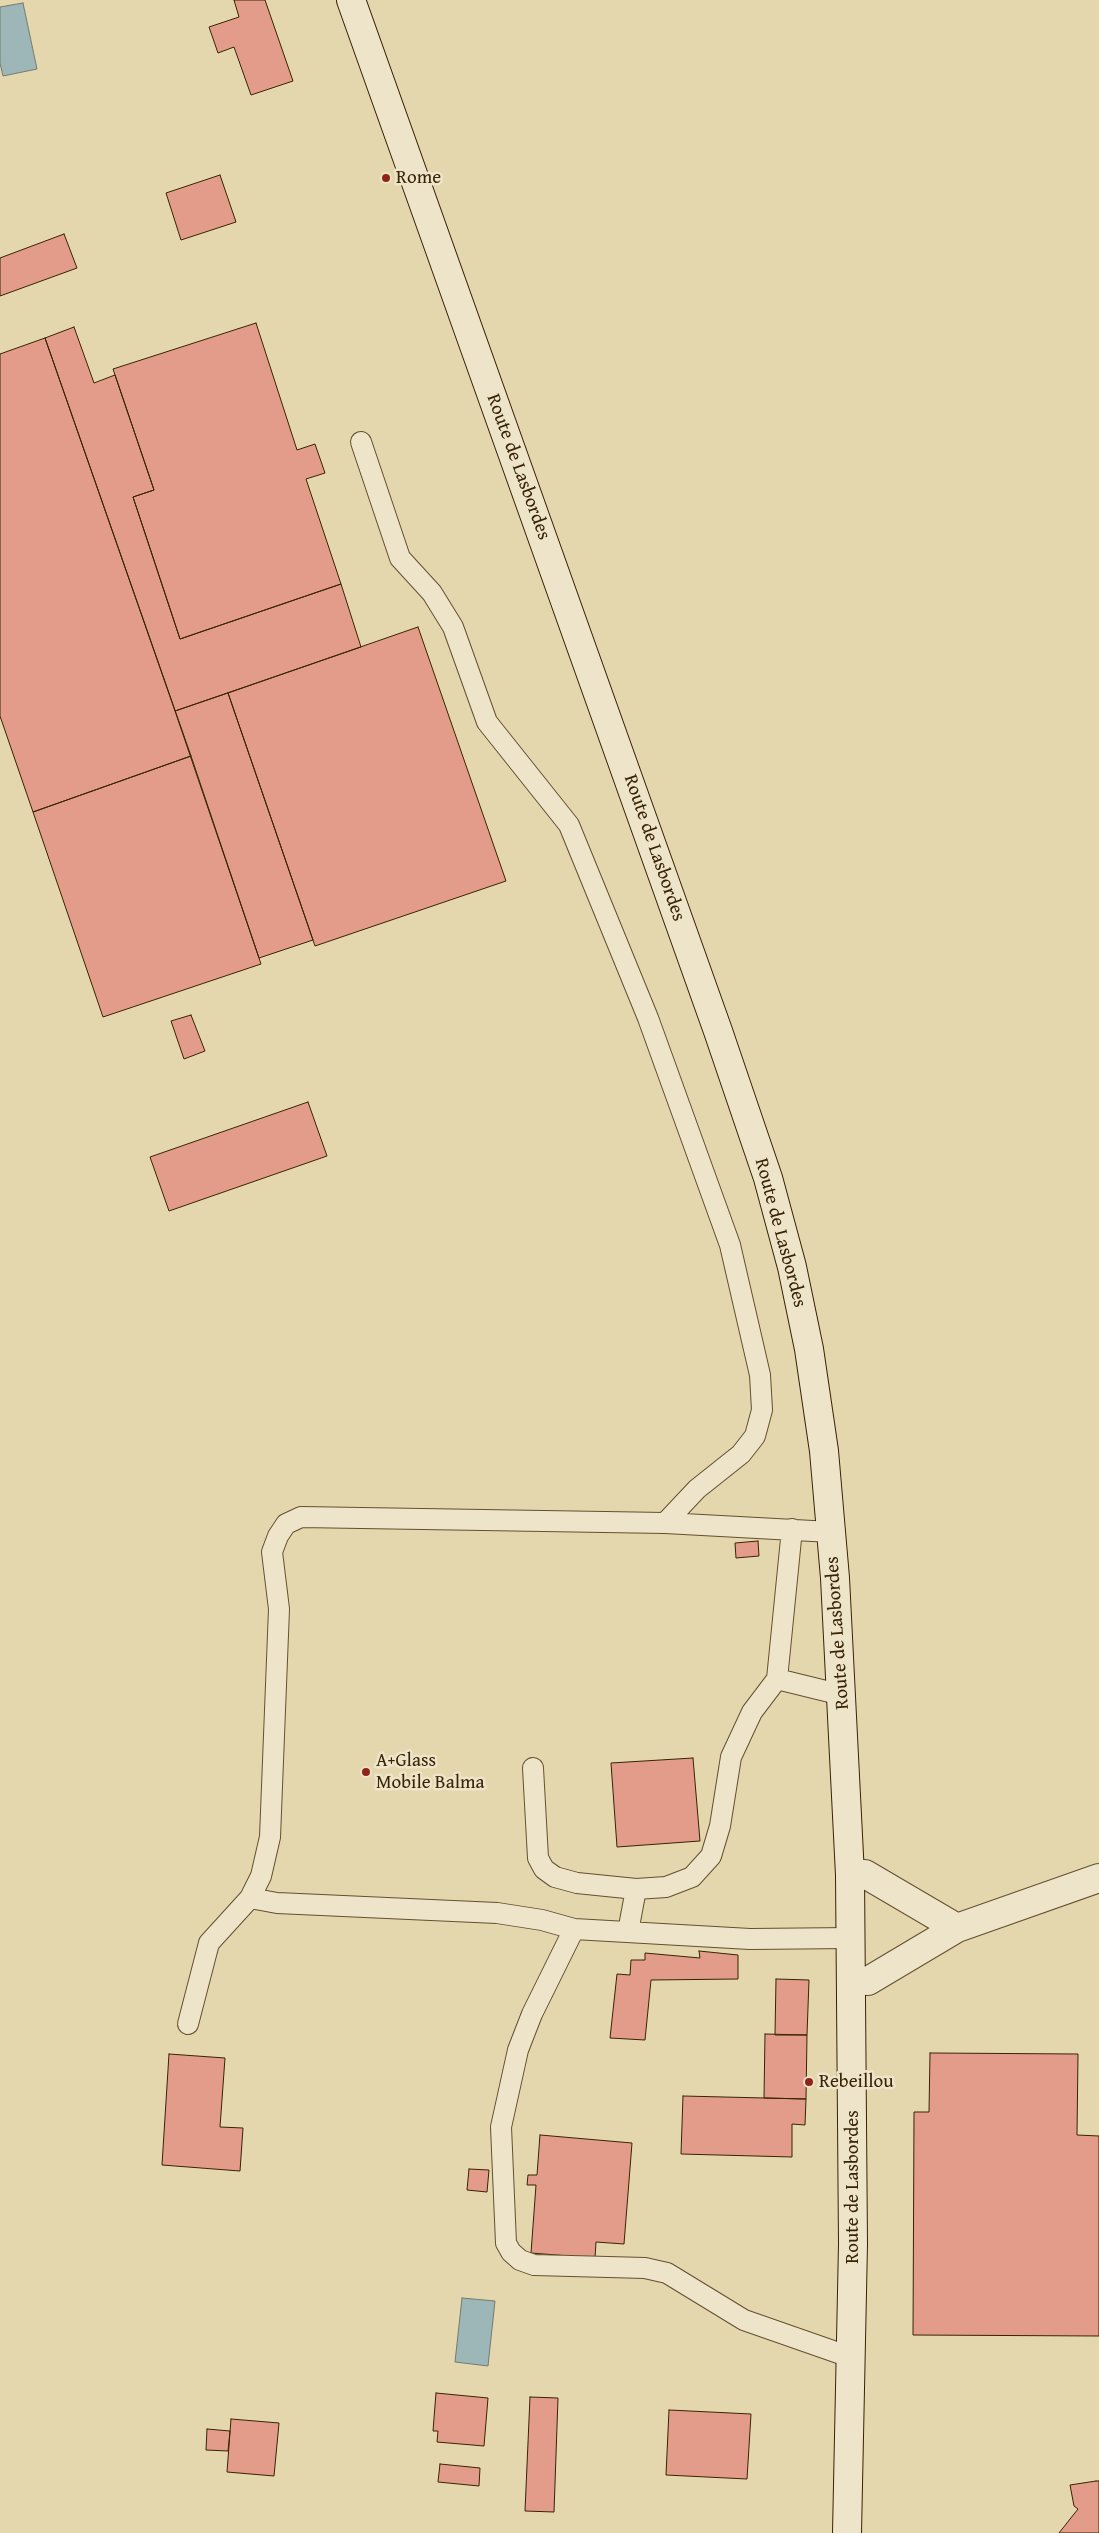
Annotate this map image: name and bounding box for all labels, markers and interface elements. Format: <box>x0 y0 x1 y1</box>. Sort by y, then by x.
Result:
place label: Rome <box>396 167 441 189</box>
marker: Rome <box>380 172 392 184</box>
street label: Route de Lasbordes <box>481 391 555 543</box>
street label: Route de Lasbordes <box>618 772 690 924</box>
street label: Route de Lasbordes <box>749 1156 811 1310</box>
street label: Route de Lasbordes <box>821 1556 855 1710</box>
place label: A+Glass Mobile Balma <box>376 1750 484 1794</box>
marker: A+Glass Mobile Balma <box>360 1766 372 1778</box>
place label: Rebeillou <box>819 2071 894 2093</box>
marker: Rebeillou <box>803 2076 815 2088</box>
street label: Route de Lasbordes <box>842 2110 864 2264</box>

